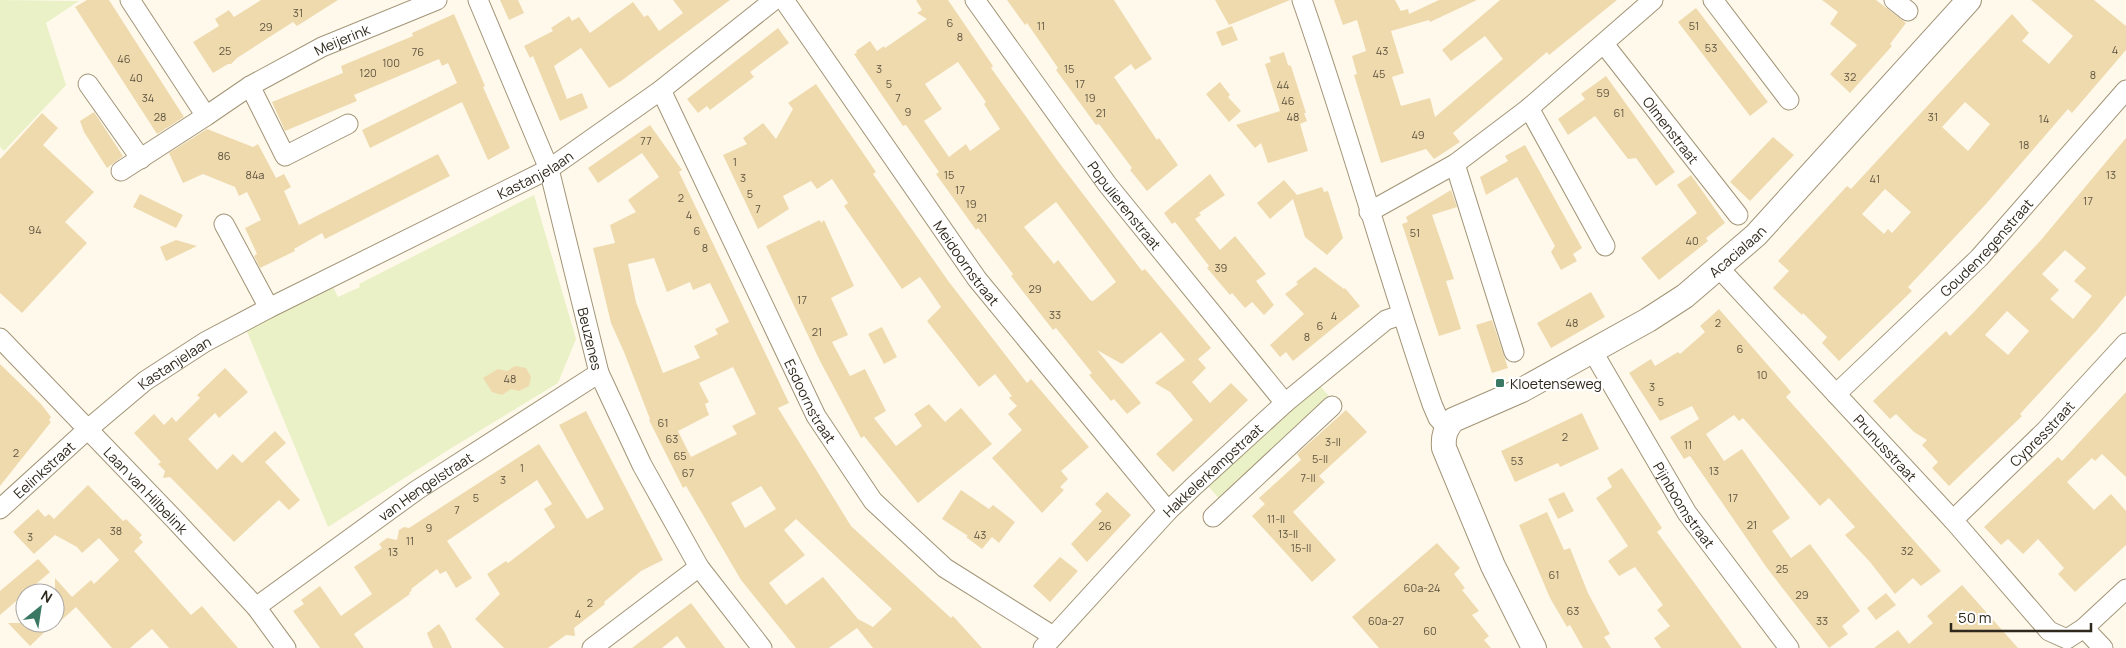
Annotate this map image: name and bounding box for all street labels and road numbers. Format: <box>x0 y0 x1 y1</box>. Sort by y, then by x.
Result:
street label: Meijerink <box>310 19 373 59</box>
street label: Olmenstraat <box>1639 92 1704 168</box>
street label: Kastanjelaan <box>494 146 576 203</box>
street label: Populierenstraat <box>1084 157 1166 254</box>
street label: Goudenregenstraat <box>1935 194 2037 300</box>
street label: Meidoornstraat <box>930 216 1004 309</box>
street label: Acacialaan <box>1704 221 1770 281</box>
street label: Beuzenes <box>574 305 607 372</box>
street label: Kastanjelaan <box>133 331 214 393</box>
street label: Esdoornstraat <box>781 356 841 447</box>
street label: Cypresstraat <box>2005 396 2078 470</box>
street label: Prunusstraat <box>1850 410 1922 485</box>
street label: Hakkelerkampstraat <box>1158 419 1267 521</box>
street label: Eelinkstraat <box>9 436 79 502</box>
street label: Laan van Hilbelink <box>100 442 193 539</box>
street label: van Hengelstraat <box>374 447 476 525</box>
street label: Pijnboomstraat <box>1650 458 1720 552</box>

